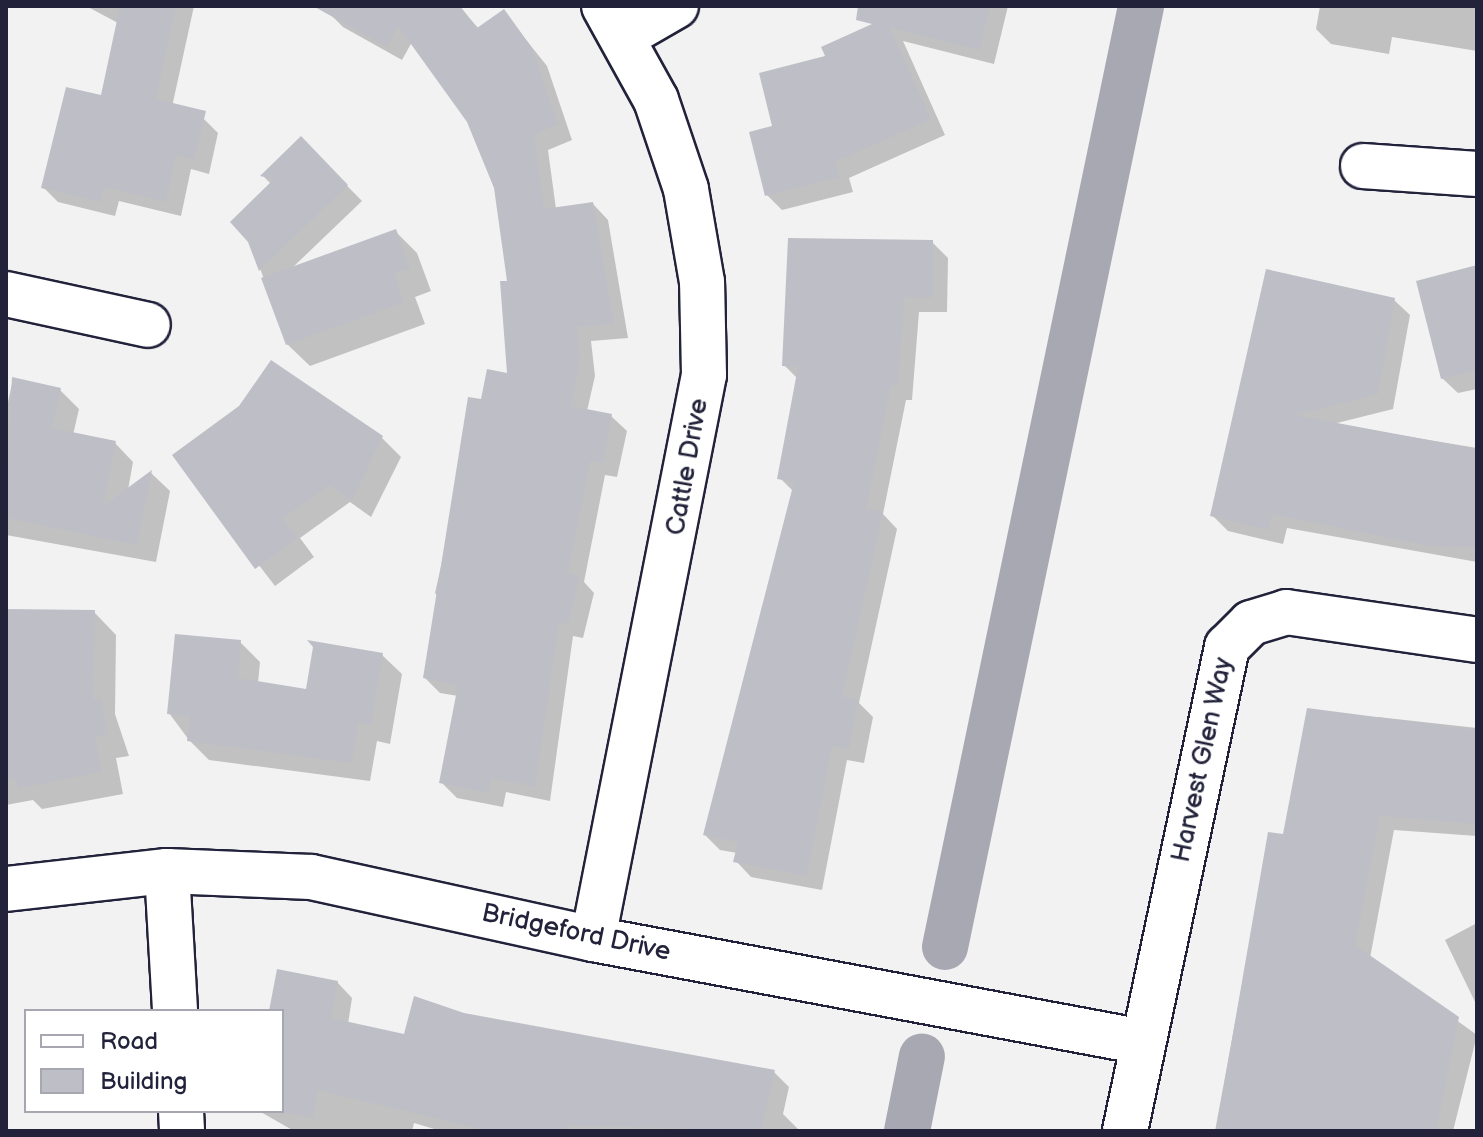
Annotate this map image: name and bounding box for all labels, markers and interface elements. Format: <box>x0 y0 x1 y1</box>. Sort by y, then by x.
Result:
street label: Cattle Drive <box>661 396 715 538</box>
street label: Harvest Glen Way <box>1166 654 1240 866</box>
street label: Bridgeford Drive <box>479 898 673 968</box>
legend <box>24 1009 284 1113</box>
text: Road <box>100 1027 158 1056</box>
text: Building <box>100 1067 187 1096</box>

